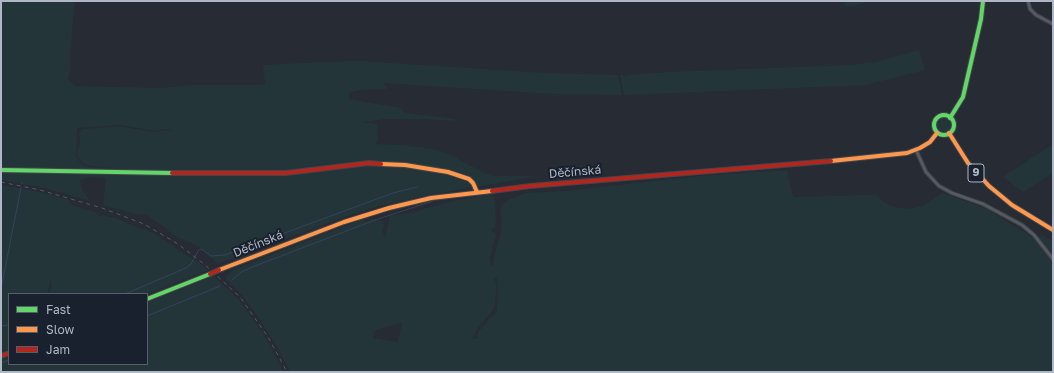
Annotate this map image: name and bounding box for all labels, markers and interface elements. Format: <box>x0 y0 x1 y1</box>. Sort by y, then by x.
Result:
street label: Děčínská <box>548 163 602 181</box>
road number: 9 <box>968 164 984 182</box>
street label: Děčínská <box>231 228 285 260</box>
legend <box>8 293 148 365</box>
text: Fast <box>46 302 71 317</box>
text: Slow <box>46 322 74 337</box>
text: Jam <box>46 342 70 357</box>

